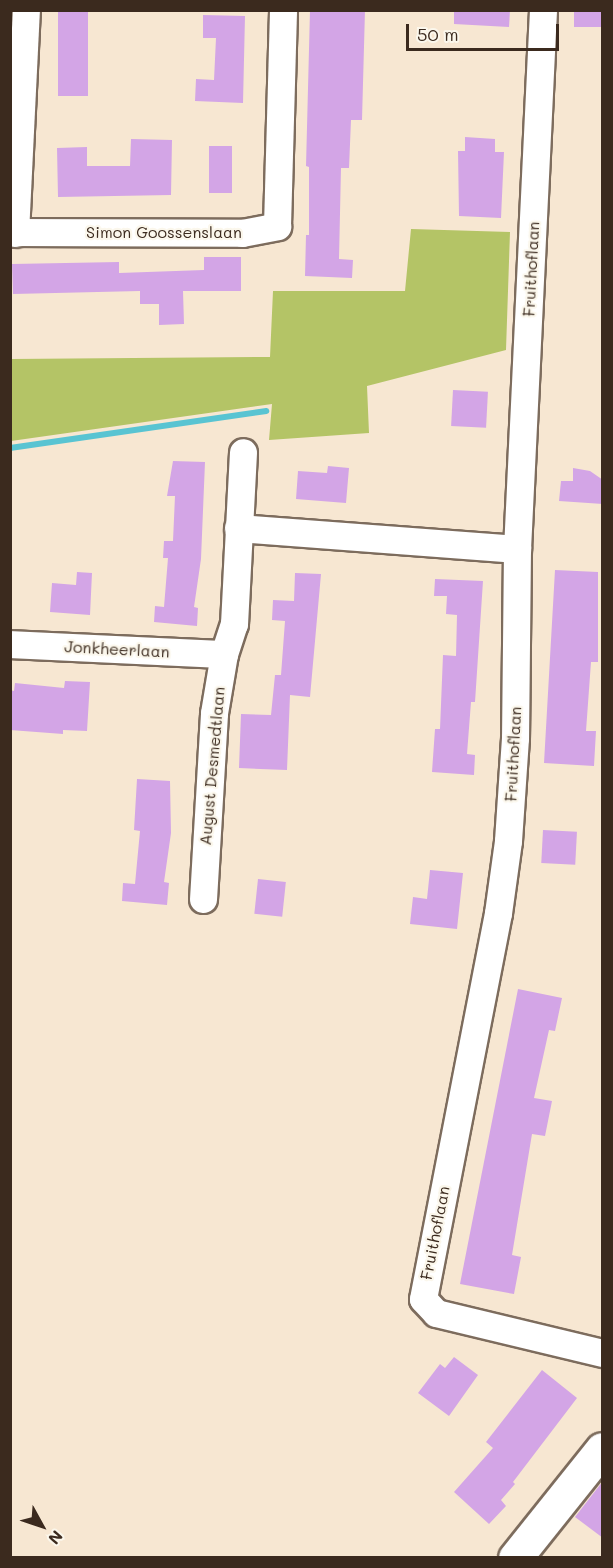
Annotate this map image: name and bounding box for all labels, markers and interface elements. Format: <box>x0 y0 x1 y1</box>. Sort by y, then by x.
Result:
scale bar <box>409 12 562 50</box>
text: 50 m <box>417 22 459 46</box>
street label: Fruithoflaan <box>519 221 543 317</box>
street label: Simon Goossenslaan <box>86 222 242 242</box>
street label: Jonkheerlaan <box>64 637 170 661</box>
street label: August Desmedtlaan <box>196 686 228 846</box>
street label: Fruithoflaan <box>501 706 525 802</box>
street label: Fruithoflaan <box>416 1184 454 1282</box>
north arrow <box>12 1496 72 1556</box>
text: N <box>44 1526 68 1549</box>

